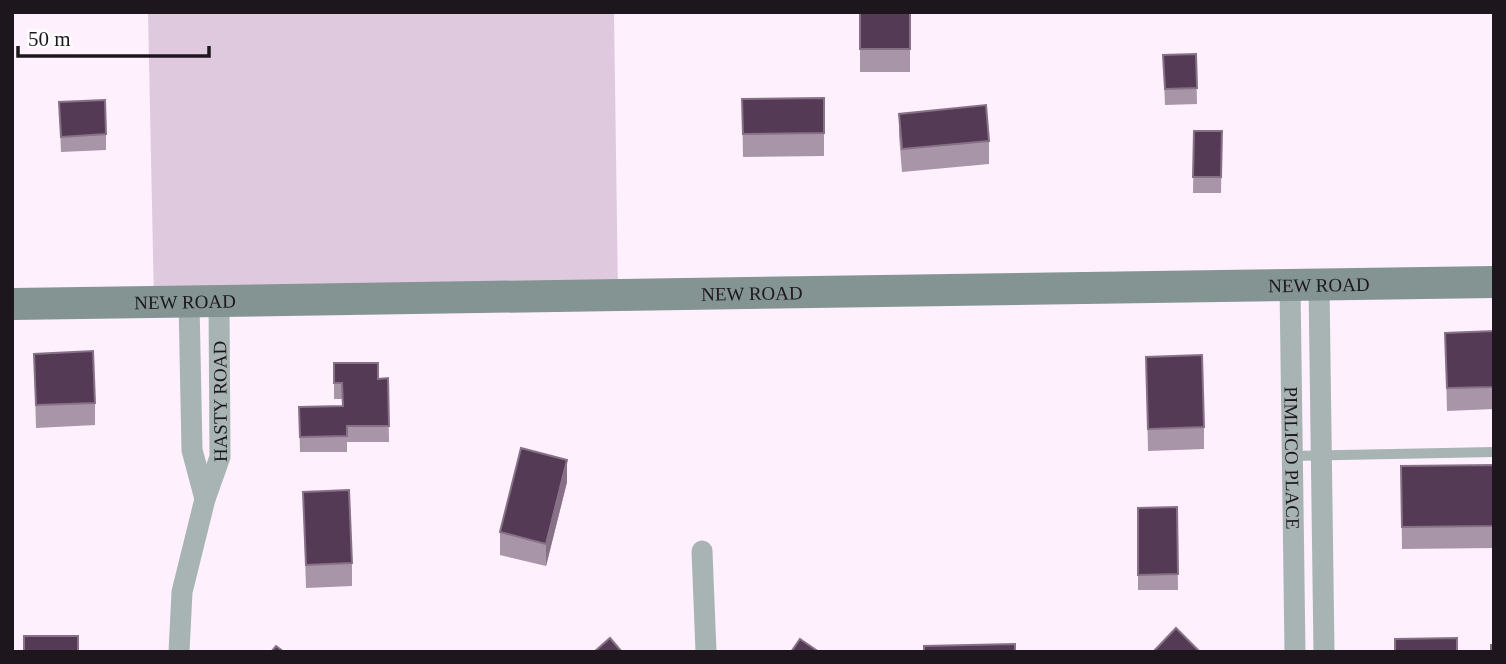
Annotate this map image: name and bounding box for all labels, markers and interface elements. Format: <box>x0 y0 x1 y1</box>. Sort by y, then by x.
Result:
scale bar <box>18 14 208 58</box>
text: 50 m <box>28 27 71 51</box>
street label: NEW ROAD <box>1268 273 1370 296</box>
street label: NEW ROAD <box>701 282 803 304</box>
street label: NEW ROAD <box>134 290 236 313</box>
street label: HASTY ROAD <box>209 341 231 462</box>
street label: PIMLICO PLACE <box>1281 386 1304 530</box>

